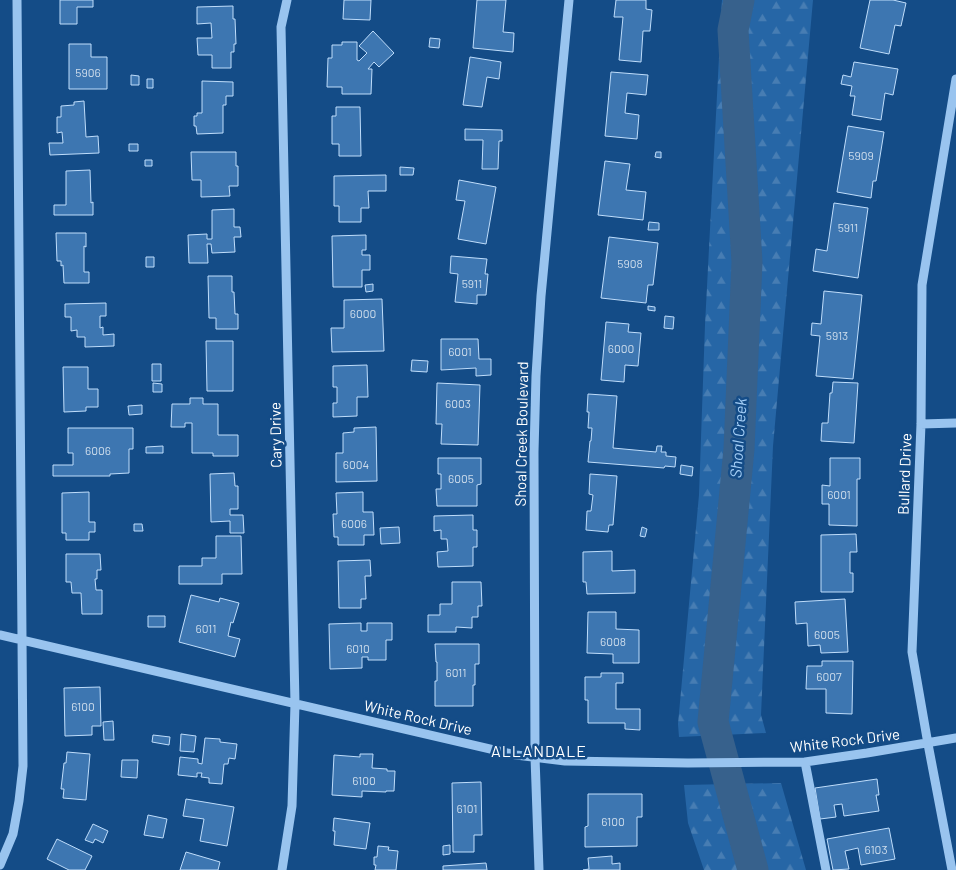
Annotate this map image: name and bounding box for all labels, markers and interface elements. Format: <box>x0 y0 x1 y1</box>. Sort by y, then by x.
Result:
house number: 5906 <box>75 65 101 79</box>
house number: 5909 <box>848 148 874 162</box>
house number: 5911 <box>838 220 858 234</box>
house number: 5908 <box>617 256 643 270</box>
house number: 5911 <box>462 276 482 290</box>
house number: 6000 <box>350 306 376 320</box>
house number: 5913 <box>826 328 848 342</box>
house number: 6000 <box>608 341 634 355</box>
house number: 6001 <box>448 344 472 358</box>
street label: Shoal Creek Boulevard <box>511 361 531 507</box>
house number: 6003 <box>445 396 471 410</box>
water label: Shoal Creek <box>725 397 750 479</box>
street label: Cary Drive <box>265 402 285 468</box>
street label: Bullard Drive <box>894 433 914 515</box>
house number: 6006 <box>85 443 111 457</box>
house number: 6004 <box>343 457 369 471</box>
house number: 6005 <box>448 471 474 485</box>
house number: 6001 <box>827 487 851 501</box>
house number: 6006 <box>341 516 367 530</box>
house number: 6011 <box>195 621 217 635</box>
house number: 6005 <box>814 627 840 641</box>
house number: 6008 <box>600 634 626 648</box>
house number: 6010 <box>346 641 370 655</box>
house number: 6011 <box>445 665 467 679</box>
house number: 6007 <box>816 669 842 683</box>
street label: White Rock Drive <box>362 696 474 738</box>
house number: 6100 <box>71 699 95 713</box>
street label: White Rock Drive <box>789 724 901 756</box>
district label: ALLANDALE <box>491 741 587 760</box>
house number: 6100 <box>352 773 376 787</box>
house number: 6101 <box>457 801 477 815</box>
house number: 6100 <box>601 814 625 828</box>
house number: 6103 <box>864 842 888 856</box>

